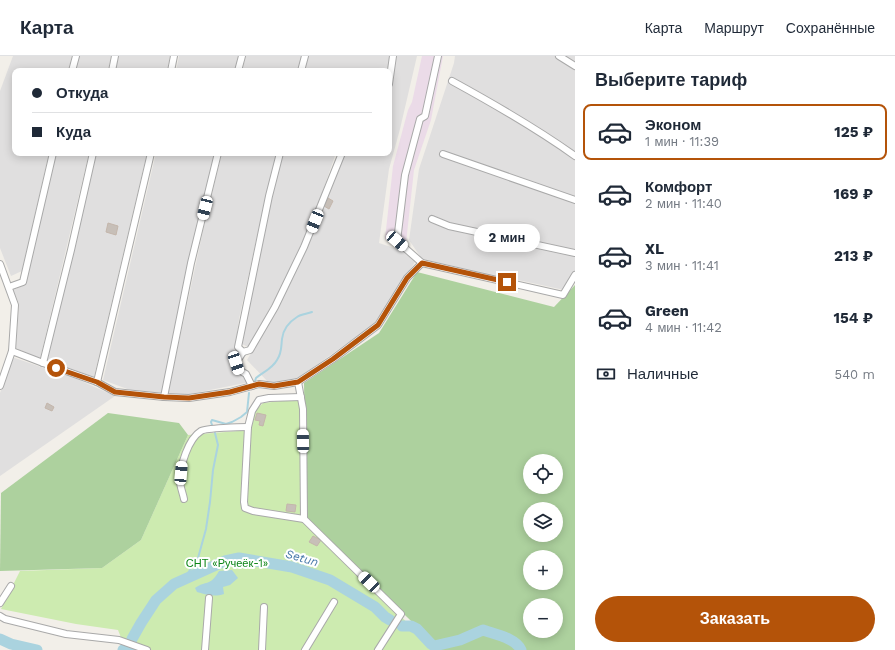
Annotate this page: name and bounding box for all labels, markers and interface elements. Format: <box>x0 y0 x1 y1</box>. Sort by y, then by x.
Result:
text: Карта <box>20 16 74 39</box>
text: Карта <box>645 20 682 36</box>
text: Маршрут <box>704 20 764 36</box>
text: Сохранённые <box>786 20 875 36</box>
text: Выберите тариф <box>595 69 747 90</box>
text: Откуда <box>56 84 108 102</box>
icon: car <box>597 114 633 150</box>
text: Эконом <box>645 116 701 134</box>
text: Куда <box>56 123 91 141</box>
text: 125 ₽ <box>834 123 873 141</box>
text: 1 мин · 11:39 <box>645 134 719 149</box>
icon: car <box>597 176 633 212</box>
text: Комфорт <box>645 178 712 196</box>
text: 169 ₽ <box>833 185 873 203</box>
car <box>196 195 214 221</box>
text: 2 мин · 11:40 <box>645 196 722 211</box>
car <box>305 208 325 234</box>
callout: 2 мин <box>474 224 540 252</box>
car <box>384 229 410 253</box>
text: 2 мин <box>489 230 525 245</box>
icon: car <box>597 238 633 274</box>
text: XL <box>645 240 664 258</box>
text: 213 ₽ <box>834 247 873 265</box>
text: 3 мин · 11:41 <box>645 258 719 273</box>
route end <box>498 273 516 291</box>
icon: car <box>597 300 633 336</box>
text: Green <box>645 302 689 320</box>
text: 154 ₽ <box>833 309 873 327</box>
text: 4 мин · 11:42 <box>645 320 722 335</box>
car <box>227 350 245 376</box>
route start <box>47 359 65 377</box>
icon: cash <box>595 363 617 385</box>
text: Наличные <box>627 365 699 383</box>
text: 540 m <box>835 367 875 382</box>
car <box>297 429 309 453</box>
map controls <box>523 454 563 638</box>
button: locate <box>523 454 563 494</box>
car <box>174 461 188 485</box>
button: layers <box>523 502 563 542</box>
water label: Setun <box>284 547 320 569</box>
button: + <box>523 550 563 590</box>
park label: СНТ «Ручеёк-1» <box>186 557 268 570</box>
car <box>356 569 382 595</box>
button: Заказать <box>595 596 875 642</box>
button: − <box>523 598 563 638</box>

